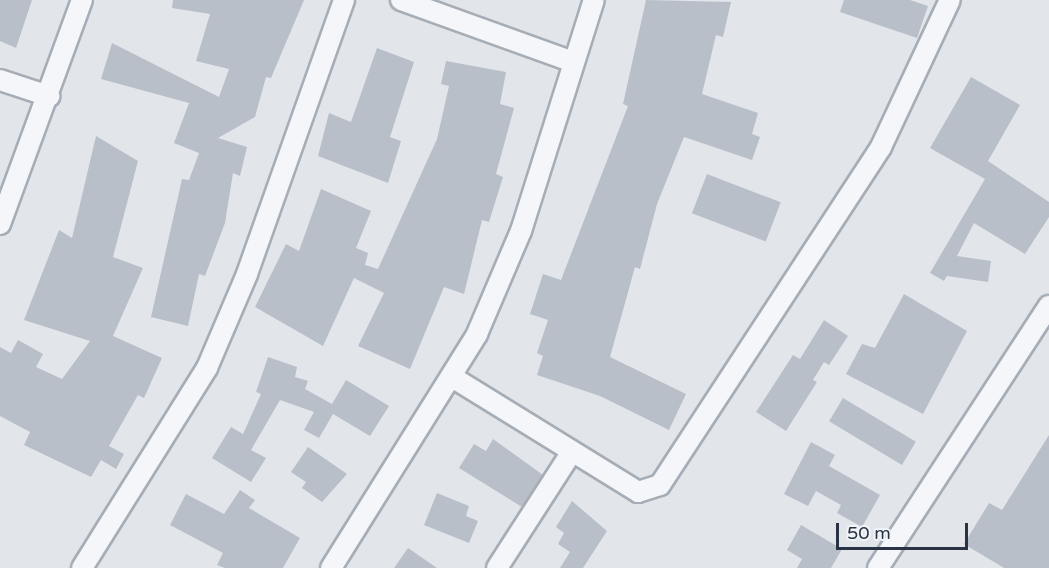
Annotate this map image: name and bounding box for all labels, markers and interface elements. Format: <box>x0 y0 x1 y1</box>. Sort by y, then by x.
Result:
scale bar <box>839 511 971 549</box>
text: 50 m <box>847 522 891 544</box>

